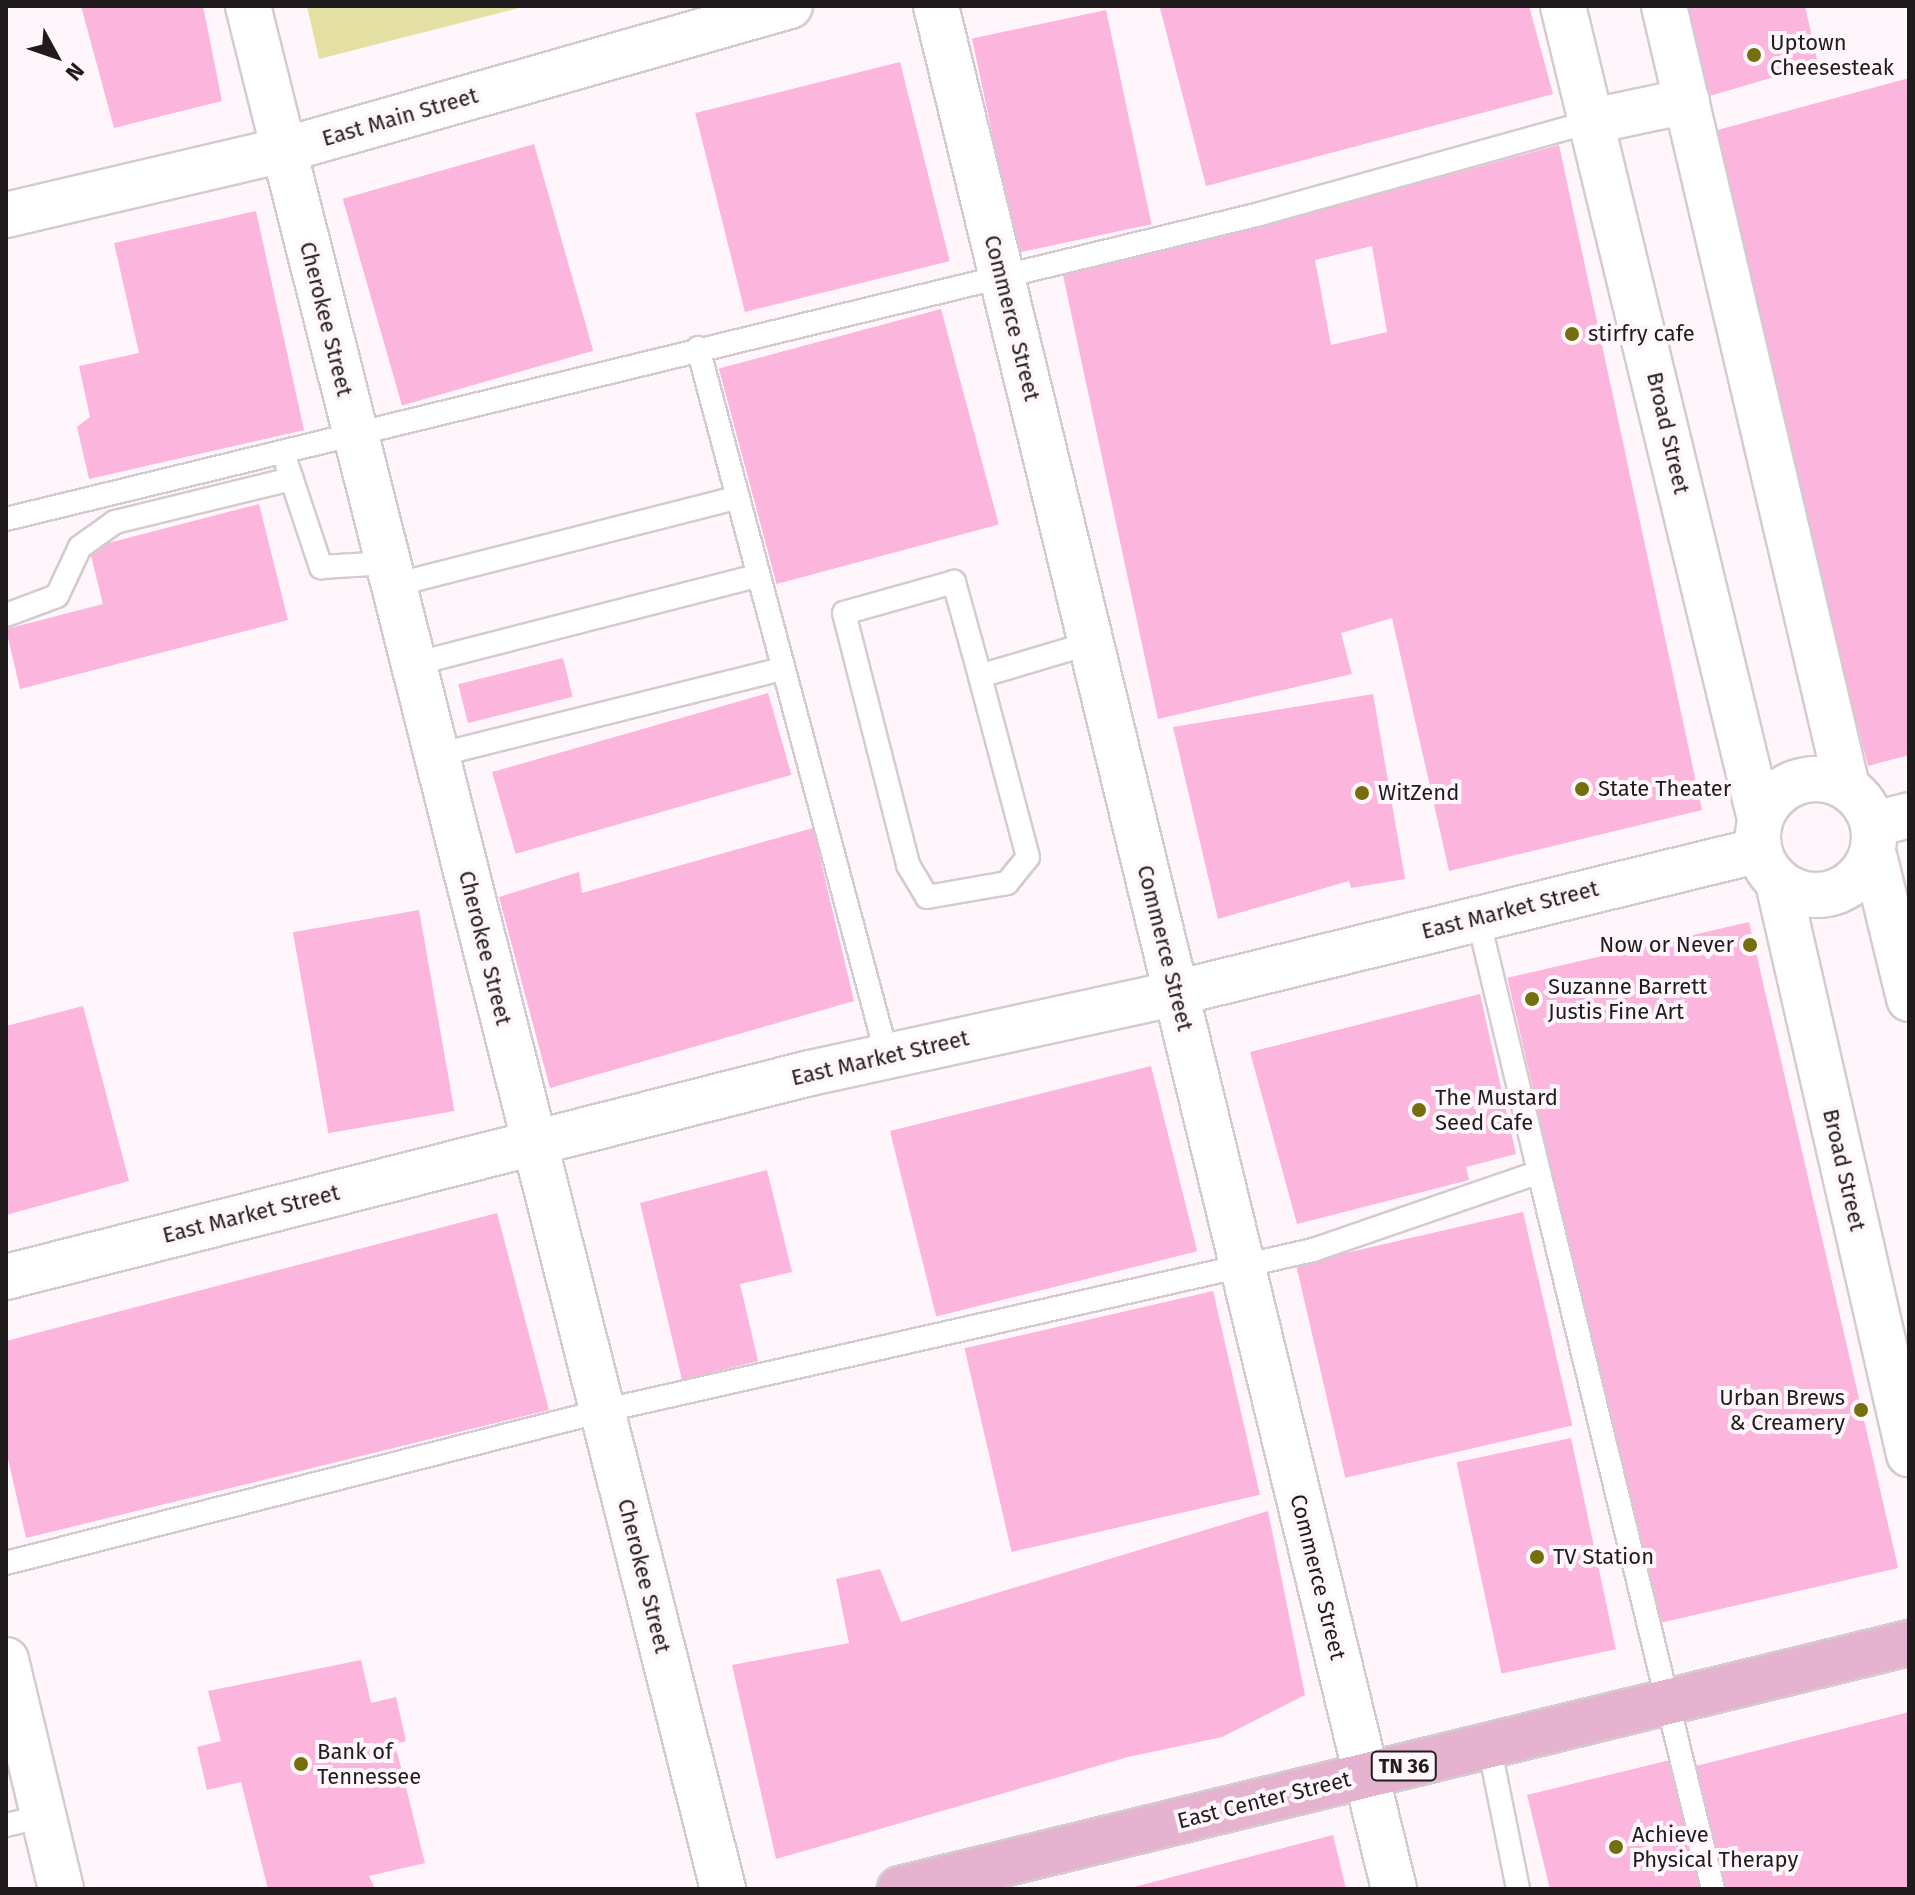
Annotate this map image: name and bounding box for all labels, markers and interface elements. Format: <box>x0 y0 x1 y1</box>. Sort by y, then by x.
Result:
north arrow <box>16 16 96 96</box>
place label: Uptown Cheesesteak <box>1770 29 1894 80</box>
marker: Uptown Cheesesteak <box>1745 46 1763 64</box>
text: N <box>60 57 90 86</box>
street label: East Main Street <box>319 82 481 152</box>
street label: Commerce Street <box>979 232 1045 404</box>
street label: Cherokee Street <box>294 239 358 399</box>
place label: stirfry cafe <box>1588 321 1695 347</box>
marker: stirfry cafe <box>1563 325 1581 343</box>
street label: Broad Street <box>1641 369 1695 497</box>
place label: State Theater <box>1598 776 1731 802</box>
place label: WitZend <box>1378 780 1459 806</box>
marker: State Theater <box>1573 780 1591 798</box>
marker: WitZend <box>1353 784 1371 802</box>
street label: Commerce Street <box>1132 862 1198 1034</box>
street label: Cherokee Street <box>453 868 517 1028</box>
street label: East Market Street <box>1419 875 1601 945</box>
place label: Now or Never <box>1599 932 1734 958</box>
marker: Now or Never <box>1741 936 1759 954</box>
place label: Suzanne Barrett Justis Fine Art <box>1548 973 1707 1024</box>
marker: Suzanne Barrett Justis Fine Art <box>1523 990 1541 1008</box>
street label: East Market Street <box>789 1025 971 1091</box>
place label: The Mustard Seed Cafe <box>1435 1084 1558 1136</box>
marker: The Mustard Seed Cafe <box>1410 1101 1428 1119</box>
street label: Broad Street <box>1817 1106 1871 1234</box>
street label: East Market Street <box>160 1179 342 1249</box>
place label: Urban Brews & Creamery <box>1719 1384 1845 1436</box>
marker: Urban Brews & Creamery <box>1852 1401 1870 1419</box>
street label: Commerce Street <box>1285 1491 1351 1663</box>
street label: Cherokee Street <box>612 1496 676 1656</box>
place label: TV Station <box>1553 1544 1654 1570</box>
marker: TV Station <box>1528 1548 1546 1566</box>
place label: Bank of Tennessee <box>317 1738 421 1790</box>
road number: TN 36 <box>1370 1750 1438 1782</box>
marker: Bank of Tennessee <box>292 1755 310 1773</box>
street label: East Center Street <box>1175 1766 1353 1834</box>
place label: Achieve Physical Therapy <box>1632 1821 1798 1872</box>
marker: Achieve Physical Therapy <box>1607 1838 1625 1856</box>

